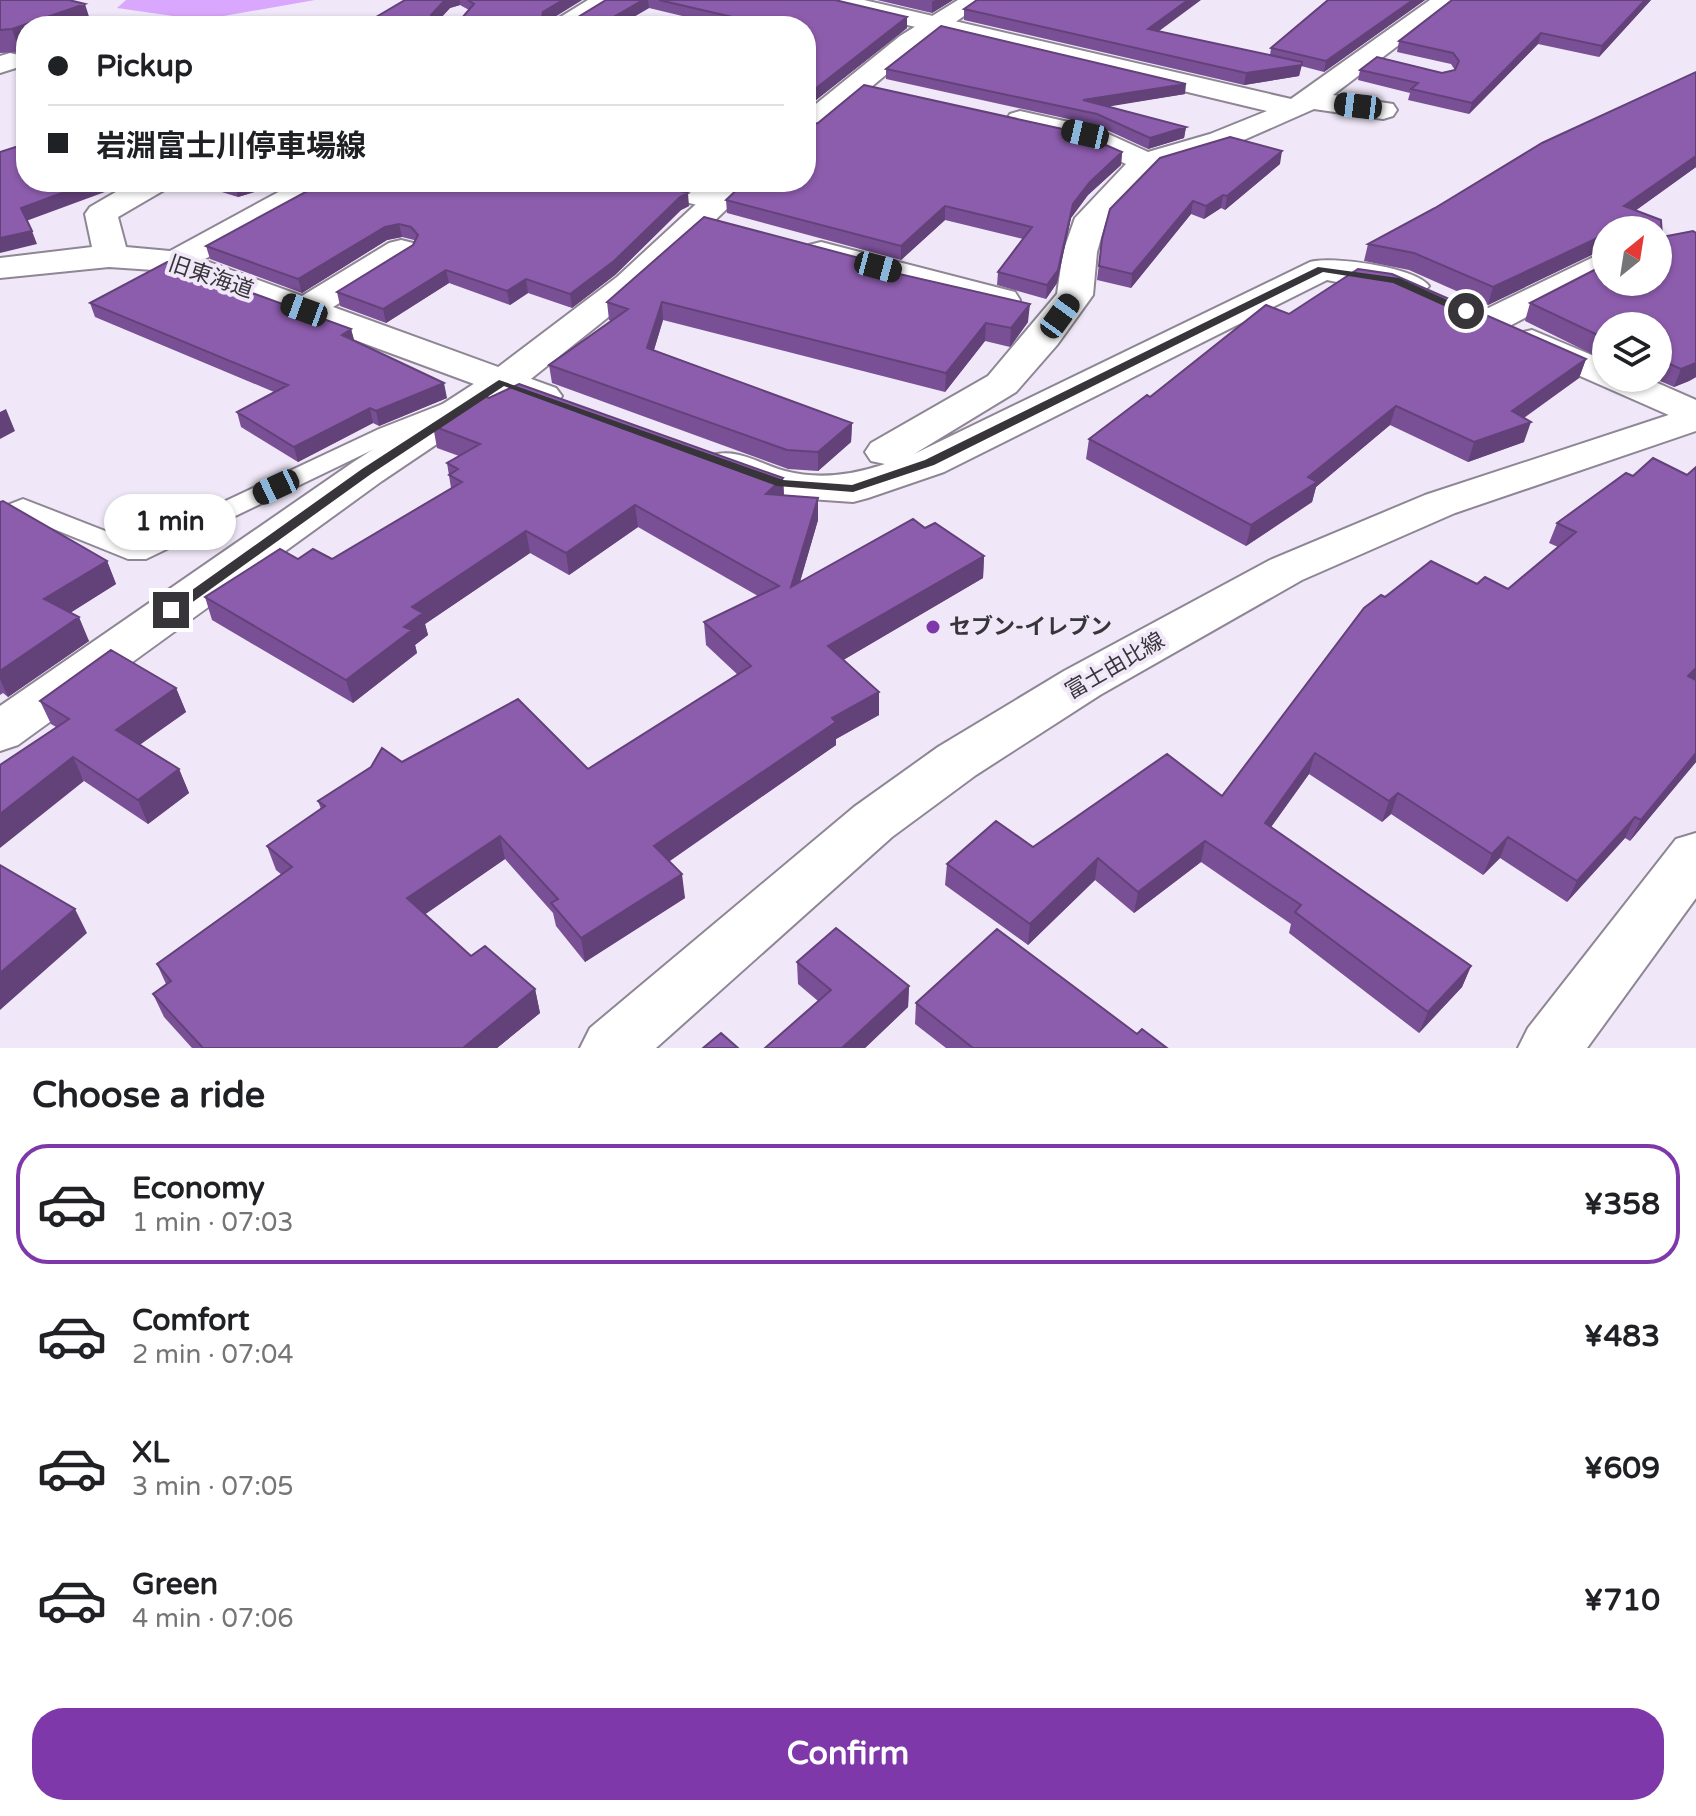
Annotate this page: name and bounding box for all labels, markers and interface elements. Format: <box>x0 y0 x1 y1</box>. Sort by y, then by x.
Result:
text: Pickup <box>96 48 193 85</box>
car <box>1333 91 1383 121</box>
car <box>1059 117 1111 151</box>
text: 岩淵富士川停車場線 <box>96 128 366 165</box>
north arrow <box>1592 216 1672 296</box>
map controls <box>1592 216 1672 392</box>
car <box>852 249 904 285</box>
street label: 旧東海道 <box>165 250 257 304</box>
car <box>1036 290 1084 342</box>
car <box>277 291 331 329</box>
route start <box>1448 293 1484 329</box>
button: layers <box>1592 312 1672 392</box>
car <box>249 466 303 508</box>
callout: 1 min <box>105 494 237 550</box>
text: 1 min <box>135 506 205 537</box>
route end <box>153 592 189 628</box>
place label: セブン-イレブン <box>949 614 1112 640</box>
marker: セブン-イレブン <box>924 618 942 636</box>
street label: 富士由比線 <box>1061 627 1169 705</box>
text: Choose a ride <box>32 1074 265 1117</box>
icon: car <box>36 1168 108 1240</box>
text: Economy <box>132 1170 265 1207</box>
text: ¥358 <box>1584 1186 1660 1223</box>
text: 1 min · 07:03 <box>132 1207 294 1238</box>
icon: car <box>36 1300 108 1372</box>
text: Comfort <box>132 1302 250 1339</box>
text: ¥483 <box>1584 1318 1660 1355</box>
text: 2 min · 07:04 <box>132 1339 294 1370</box>
icon: car <box>36 1432 108 1504</box>
text: XL <box>132 1434 169 1471</box>
text: ¥609 <box>1584 1450 1660 1487</box>
text: 3 min · 07:05 <box>132 1471 294 1502</box>
icon: car <box>36 1564 108 1636</box>
text: Green <box>132 1566 218 1603</box>
text: ¥710 <box>1584 1582 1660 1619</box>
text: 4 min · 07:06 <box>132 1603 294 1634</box>
button: Confirm <box>32 1708 1664 1800</box>

